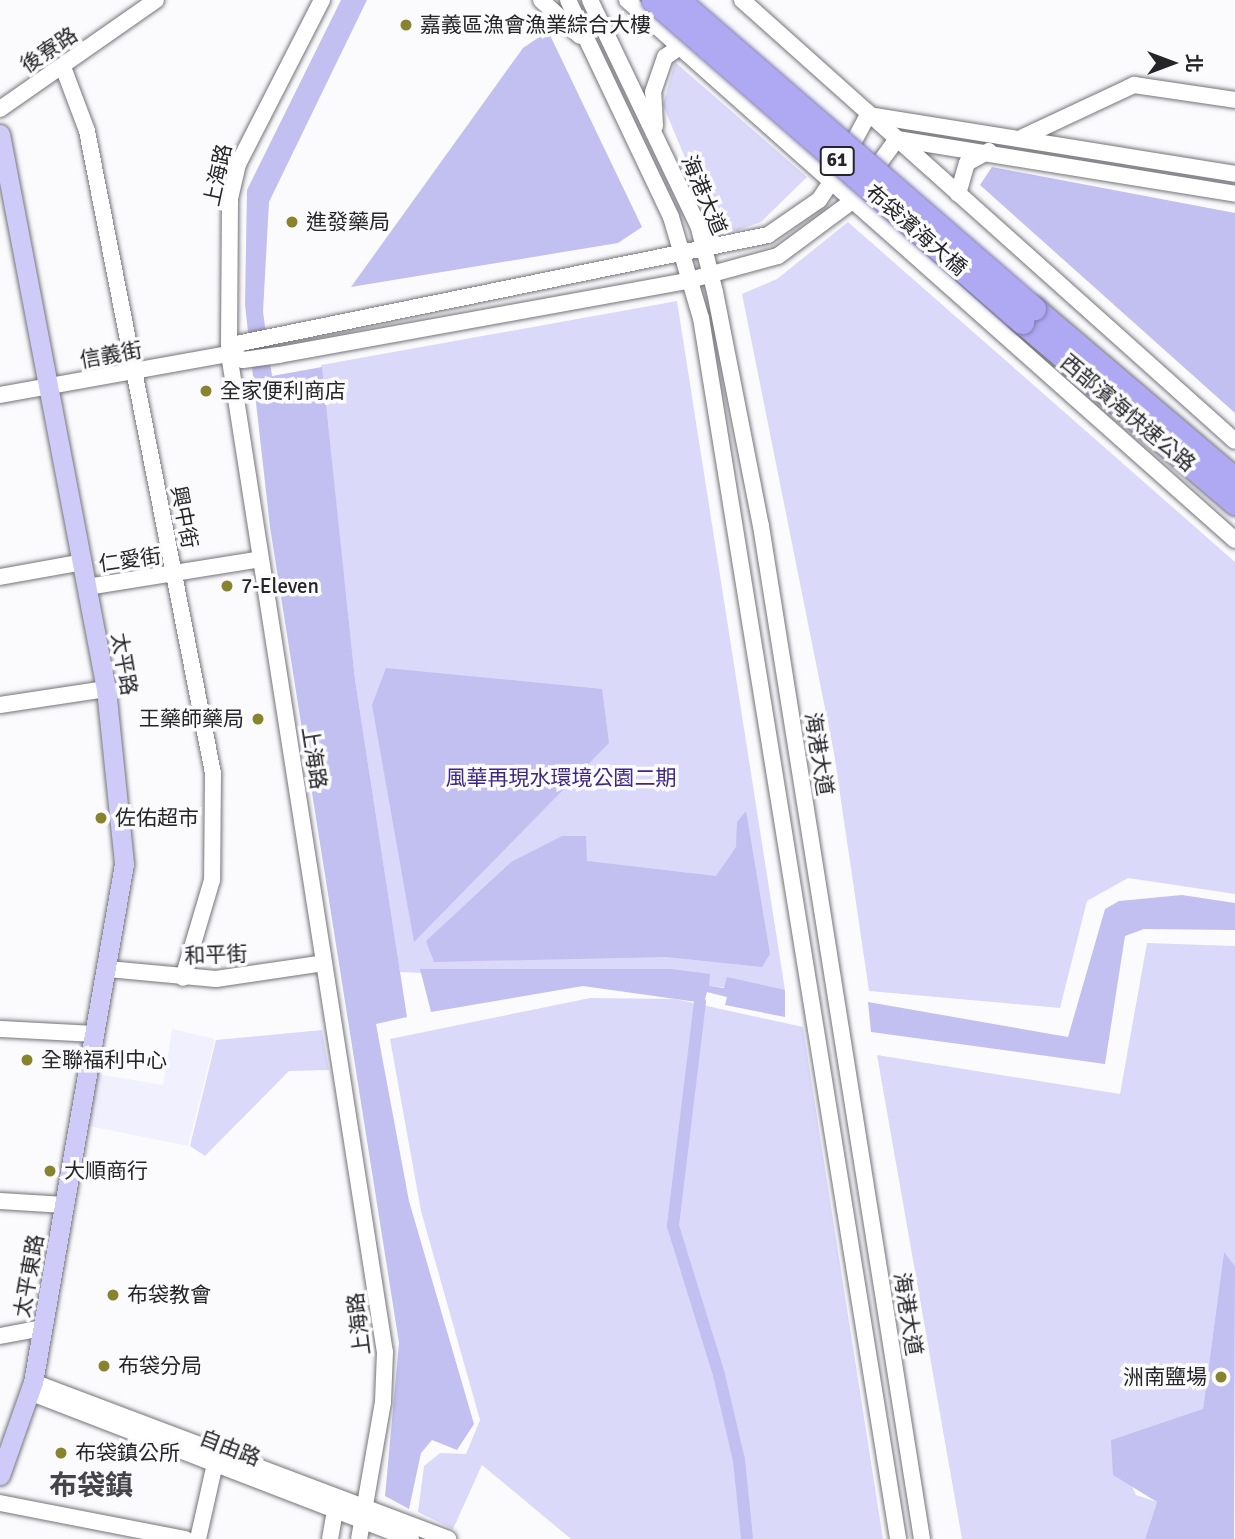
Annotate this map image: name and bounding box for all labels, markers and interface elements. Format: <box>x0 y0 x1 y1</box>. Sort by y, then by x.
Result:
place label: 嘉義區漁會漁業綜合大樓 <box>420 12 651 38</box>
marker: 嘉義區漁會漁業綜合大樓 <box>398 17 414 33</box>
street label: 後寮路 <box>16 22 82 78</box>
north arrow <box>1137 28 1207 98</box>
text: 北 <box>1181 53 1205 73</box>
street label: 上海路 <box>199 142 237 208</box>
road number: 61 <box>820 146 854 176</box>
street label: 海港大道 <box>676 151 732 239</box>
street label: 布袋濱海大橋 <box>860 179 972 281</box>
place label: 進發藥局 <box>306 209 390 235</box>
marker: 進發藥局 <box>284 214 300 230</box>
street label: 信義街 <box>78 337 144 373</box>
street label: 西部濱海快速公路 <box>1056 349 1200 477</box>
place label: 全家便利商店 <box>220 378 346 404</box>
marker: 全家便利商店 <box>198 383 214 399</box>
street label: 興中街 <box>166 484 202 550</box>
street label: 仁愛街 <box>97 543 163 577</box>
place label: 7-Eleven <box>241 573 319 599</box>
marker: 7-Eleven <box>219 578 235 594</box>
street label: 太平路 <box>106 631 142 697</box>
place label: 王藥師藥局 <box>139 706 244 732</box>
marker: 王藥師藥局 <box>250 711 266 727</box>
street label: 海港大道 <box>800 711 838 797</box>
street label: 上海路 <box>297 725 331 791</box>
park label: 風華再現水環境公園二期 <box>446 765 676 791</box>
place label: 佐佑超市 <box>115 805 199 831</box>
marker: 佐佑超市 <box>93 810 109 826</box>
street label: 和平街 <box>184 941 248 969</box>
place label: 全聯福利中心 <box>41 1047 167 1073</box>
marker: 全聯福利中心 <box>19 1052 35 1068</box>
place label: 大順商行 <box>64 1158 148 1184</box>
marker: 大順商行 <box>42 1163 58 1179</box>
street label: 太平東路 <box>9 1232 49 1320</box>
street label: 海港大道 <box>889 1271 927 1357</box>
place label: 布袋教會 <box>127 1282 211 1308</box>
marker: 布袋教會 <box>105 1287 121 1303</box>
street label: 上海路 <box>343 1291 375 1357</box>
place label: 布袋分局 <box>118 1353 202 1379</box>
marker: 布袋分局 <box>96 1358 112 1374</box>
place label: 洲南鹽場 <box>1123 1364 1207 1390</box>
marker: 洲南鹽場 <box>1213 1369 1229 1385</box>
street label: 自由路 <box>196 1425 264 1471</box>
place label: 布袋鎮公所 <box>75 1440 180 1466</box>
marker: 布袋鎮公所 <box>53 1445 69 1461</box>
district label: 布袋鎮 <box>49 1469 133 1503</box>

